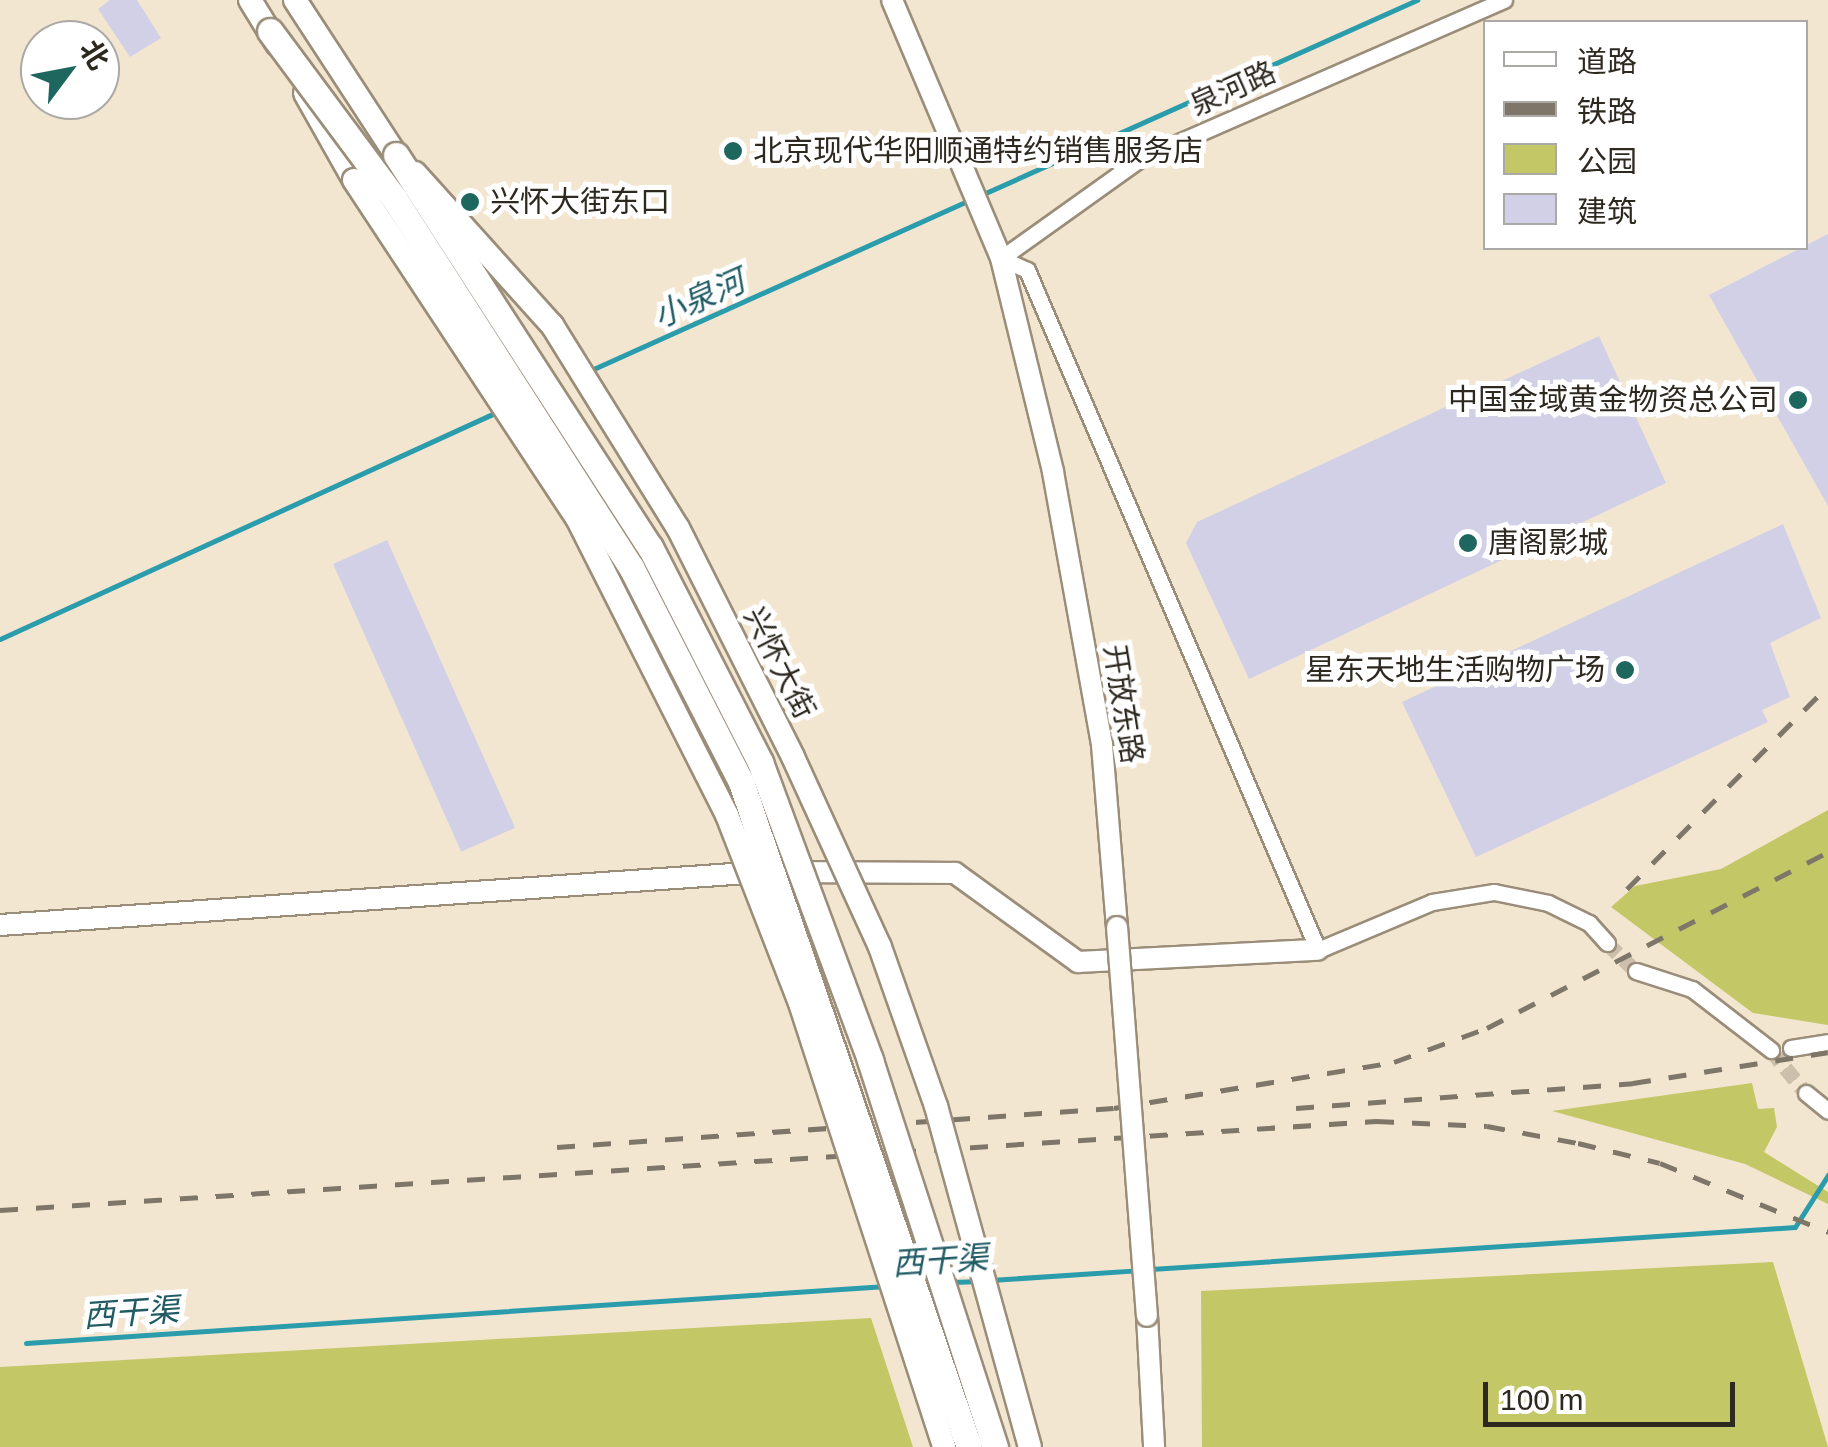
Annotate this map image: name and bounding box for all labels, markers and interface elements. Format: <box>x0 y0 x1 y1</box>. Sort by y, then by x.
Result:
north arrow <box>20 20 120 120</box>
legend <box>1483 20 1808 250</box>
text: 北 <box>74 35 115 75</box>
text: 道路 <box>1577 45 1637 78</box>
street label: 泉河路 <box>1185 54 1281 124</box>
text: 铁路 <box>1577 95 1637 128</box>
place label: 北京现代华阳顺通特约销售服务店 <box>753 133 1203 169</box>
marker: 北京现代华阳顺通特约销售服务店 <box>722 140 744 162</box>
text: 公园 <box>1577 145 1637 178</box>
place label: 兴怀大街东口 <box>490 184 670 220</box>
marker: 兴怀大街东口 <box>459 191 481 213</box>
text: 建筑 <box>1577 195 1637 228</box>
water label: 小泉河 <box>647 262 751 336</box>
place label: 中国金域黄金物资总公司 <box>1448 382 1778 418</box>
marker: 中国金域黄金物资总公司 <box>1787 389 1809 411</box>
place label: 唐阁影城 <box>1488 525 1608 561</box>
marker: 唐阁影城 <box>1457 532 1479 554</box>
street label: 兴怀大街 <box>736 601 822 725</box>
street label: 开放东路 <box>1096 642 1150 766</box>
place label: 星东天地生活购物广场 <box>1305 652 1605 688</box>
marker: 星东天地生活购物广场 <box>1614 659 1636 681</box>
water label: 西干渠 <box>891 1238 989 1284</box>
water label: 西干渠 <box>82 1290 180 1336</box>
scale bar <box>1488 1362 1740 1424</box>
text: 100 m <box>1500 1383 1583 1416</box>

